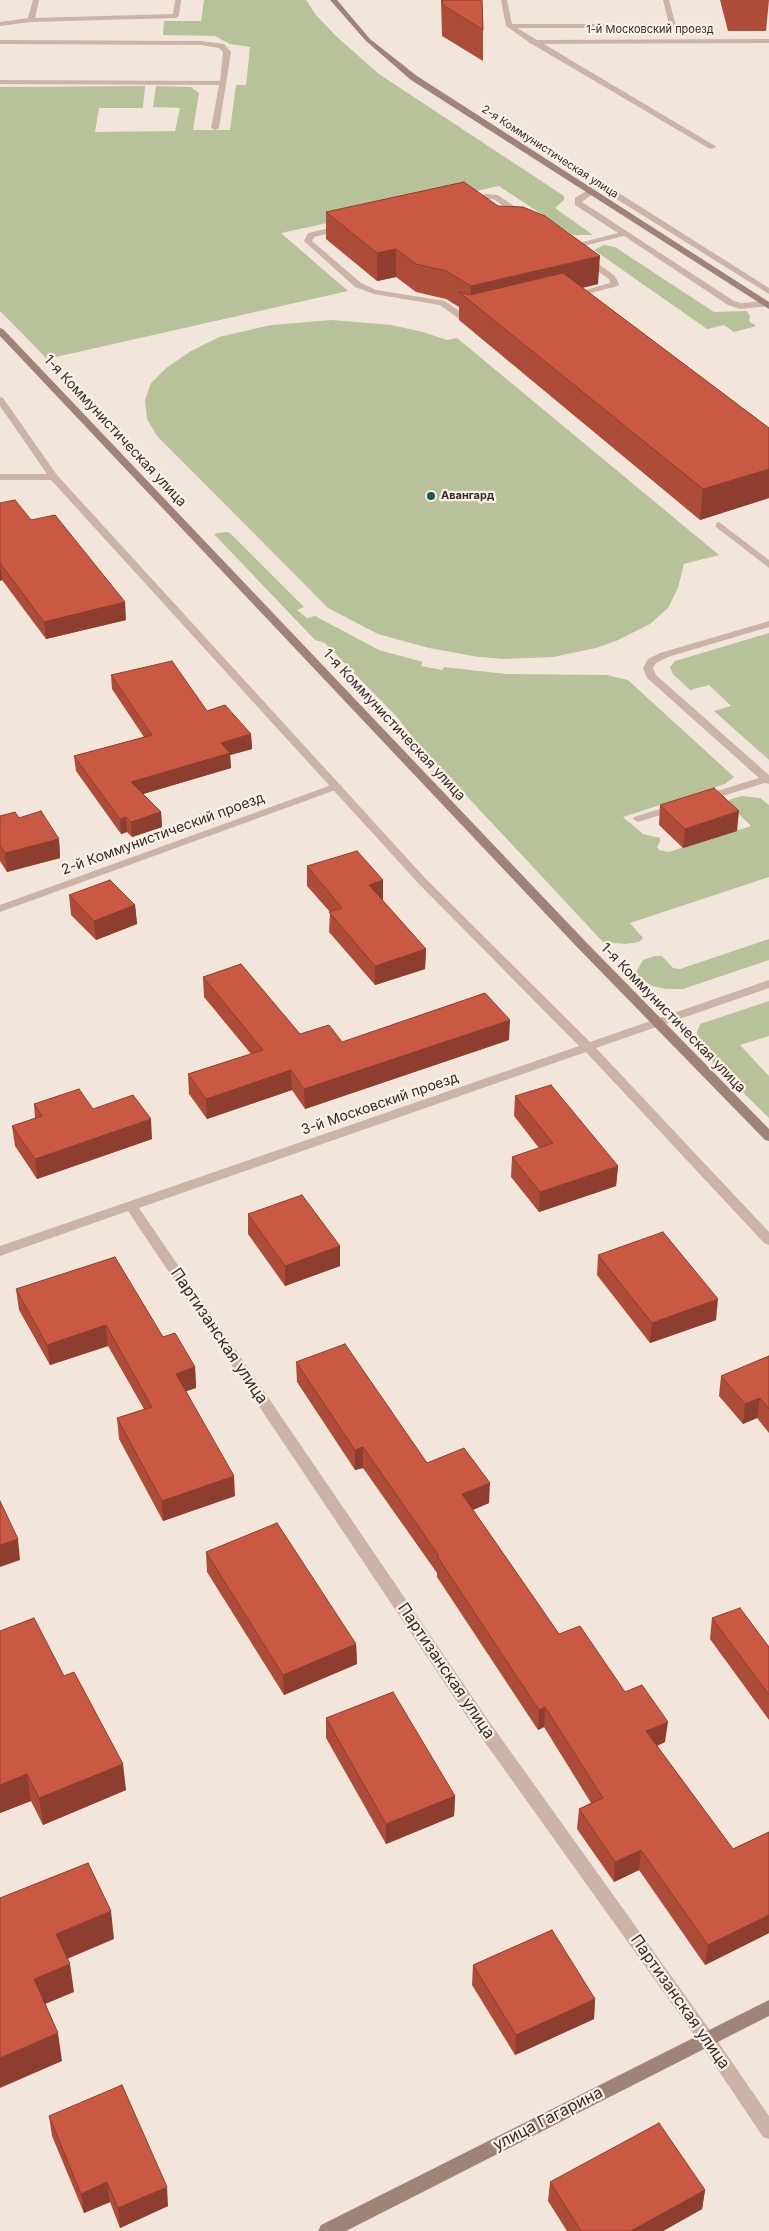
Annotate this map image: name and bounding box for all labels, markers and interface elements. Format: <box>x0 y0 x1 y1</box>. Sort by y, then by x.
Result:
street label: 1-й Московский проезд <box>586 23 714 37</box>
street label: 2-я Коммунистическая улица <box>479 103 621 201</box>
street label: 1-я Коммунистическая улица <box>40 352 190 510</box>
place label: Авангард <box>441 489 494 503</box>
marker: Авангард <box>425 490 437 502</box>
street label: 1-я Коммунистическая улица <box>319 646 469 804</box>
street label: 2-й Коммунистический проезд <box>59 789 267 879</box>
street label: 1-я Коммунистическая улица <box>597 940 749 1096</box>
street label: 3-й Московский проезд <box>299 1069 461 1139</box>
street label: Партизанская улица <box>166 1264 272 1408</box>
street label: Партизанская улица <box>393 1599 499 1743</box>
street label: Партизанская улица <box>626 1931 734 2073</box>
street label: улица Гагарина <box>490 2083 606 2155</box>

